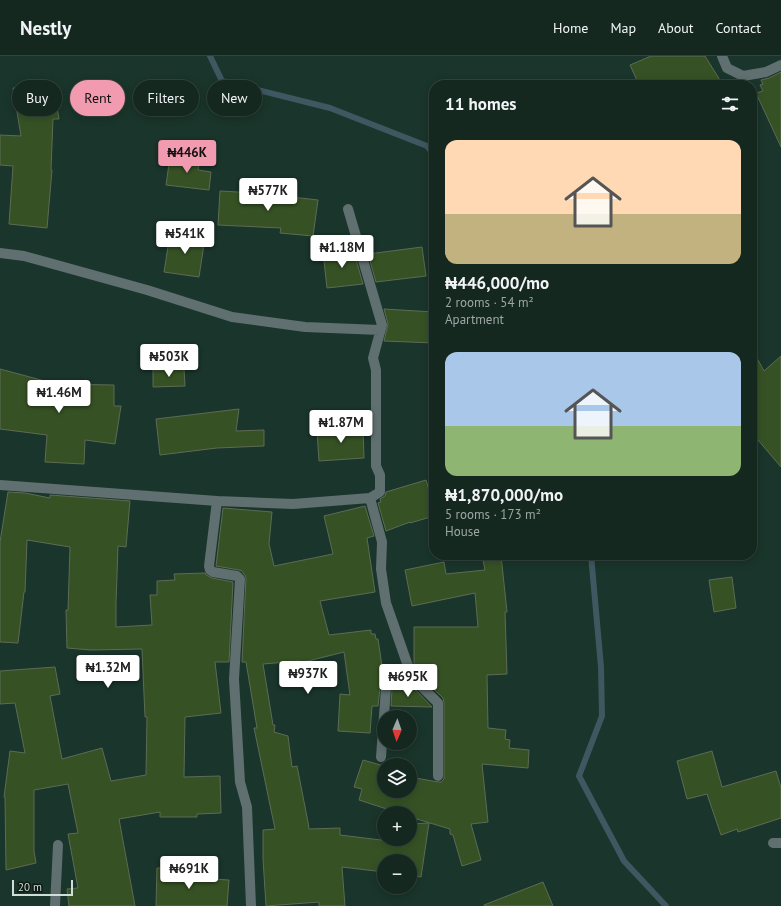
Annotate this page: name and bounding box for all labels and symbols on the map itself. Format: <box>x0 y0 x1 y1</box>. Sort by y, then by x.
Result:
pin: ₦446K <box>159 140 215 174</box>
pin: ₦577K <box>240 178 296 212</box>
pin: ₦541K <box>157 221 213 255</box>
pin: ₦1.18M <box>309 235 375 269</box>
pin: ₦503K <box>141 344 197 378</box>
pin: ₦1.46M <box>26 380 92 414</box>
pin: ₦1.87M <box>308 410 374 444</box>
pin: ₦1.32M <box>75 655 141 689</box>
pin: ₦937K <box>280 661 336 695</box>
pin: ₦695K <box>380 664 436 698</box>
north arrow <box>377 710 417 750</box>
pin: ₦691K <box>161 856 217 890</box>
scale bar <box>12 878 73 897</box>

